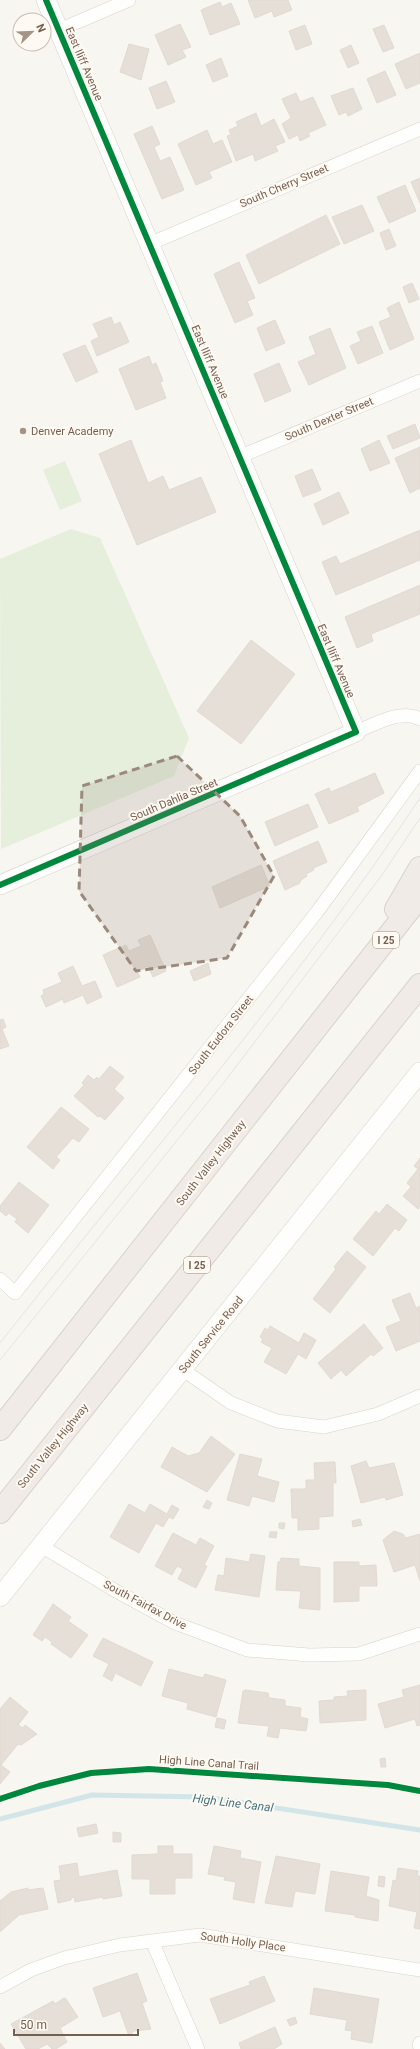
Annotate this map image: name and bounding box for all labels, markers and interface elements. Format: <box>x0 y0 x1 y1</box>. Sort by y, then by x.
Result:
north arrow <box>12 12 52 52</box>
text: N <box>33 22 48 35</box>
street label: East Iliff Avenue <box>63 25 105 103</box>
street label: South Cherry Street <box>238 161 331 211</box>
street label: East Iliff Avenue <box>189 323 231 401</box>
street label: South Dexter Street <box>283 394 375 443</box>
place label: Denver Academy <box>31 425 114 438</box>
marker: Denver Academy <box>18 426 28 436</box>
street label: East Iliff Avenue <box>315 622 357 700</box>
street label: South Dahlia Street <box>128 776 220 824</box>
road number: I 25 <box>373 932 399 948</box>
street label: South Eudora Street <box>186 992 256 1077</box>
street label: South Valley Highway <box>174 1117 249 1208</box>
road number: I 25 <box>184 1257 210 1273</box>
street label: South Service Road <box>176 1294 246 1376</box>
street label: South Valley Highway <box>15 1400 92 1491</box>
street label: South Fairfax Drive <box>101 1578 189 1632</box>
street label: High Line Canal Trail <box>159 1753 259 1773</box>
water label: High Line Canal <box>192 1791 274 1815</box>
street label: South Holly Place <box>200 1930 287 1954</box>
scale bar <box>14 2011 138 2037</box>
text: 50 m <box>20 2018 47 2032</box>

